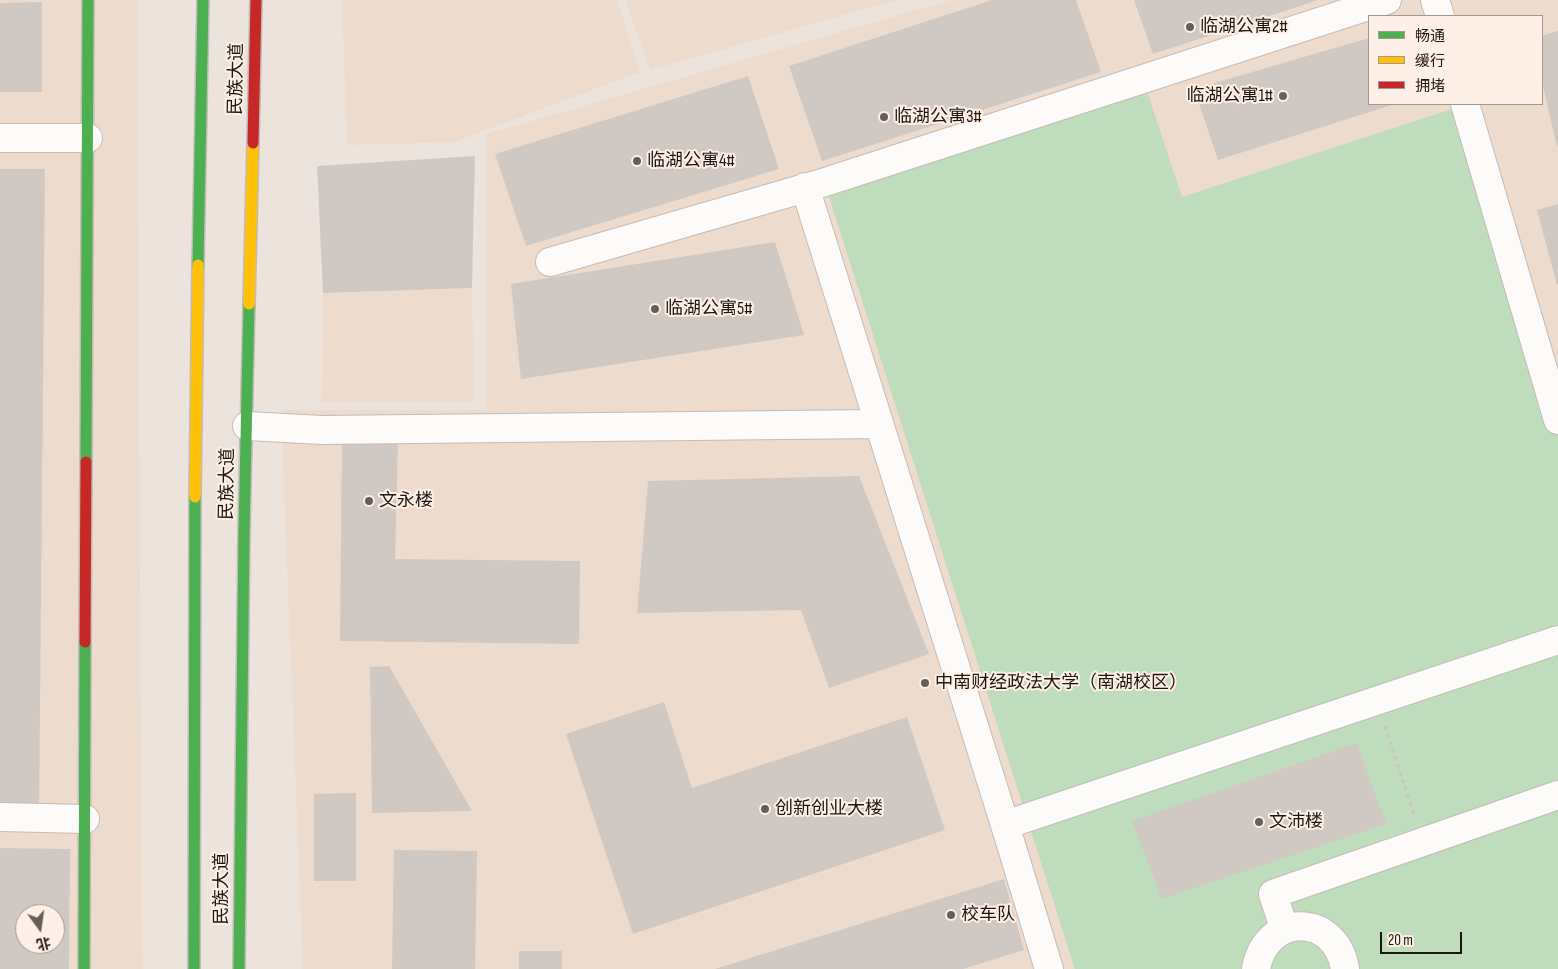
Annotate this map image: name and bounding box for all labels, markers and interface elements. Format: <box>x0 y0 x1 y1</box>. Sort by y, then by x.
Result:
legend <box>1368 15 1543 105</box>
place label: 临湖公寓2# <box>1200 16 1288 38</box>
marker: 临湖公寓2# <box>1184 21 1196 33</box>
text: 畅通 <box>1415 27 1445 46</box>
street label: 民族大道 <box>226 43 248 115</box>
text: 缓行 <box>1415 52 1445 71</box>
text: 拥堵 <box>1415 77 1445 96</box>
place label: 临湖公寓1# <box>1187 85 1273 107</box>
marker: 临湖公寓1# <box>1277 90 1289 102</box>
place label: 临湖公寓3# <box>894 106 982 128</box>
marker: 临湖公寓3# <box>878 111 890 123</box>
place label: 临湖公寓4# <box>647 150 735 172</box>
marker: 临湖公寓4# <box>631 155 643 167</box>
place label: 临湖公寓5# <box>665 298 752 320</box>
marker: 临湖公寓5# <box>649 303 661 315</box>
street label: 民族大道 <box>217 448 239 520</box>
place label: 文永楼 <box>379 490 433 512</box>
marker: 文永楼 <box>363 495 375 507</box>
place label: 中南财经政法大学（南湖校区） <box>935 672 1187 694</box>
marker: 中南财经政法大学（南湖校区） <box>919 677 931 689</box>
place label: 创新创业大楼 <box>775 798 883 820</box>
marker: 创新创业大楼 <box>759 803 771 815</box>
place label: 文沛楼 <box>1269 811 1323 833</box>
marker: 文沛楼 <box>1253 816 1265 828</box>
street label: 民族大道 <box>211 853 233 925</box>
north arrow <box>15 904 65 954</box>
place label: 校车队 <box>961 904 1015 926</box>
marker: 校车队 <box>945 909 957 921</box>
scale bar <box>1383 922 1466 954</box>
text: 20 m <box>1388 931 1413 950</box>
text: 北 <box>35 933 52 953</box>

